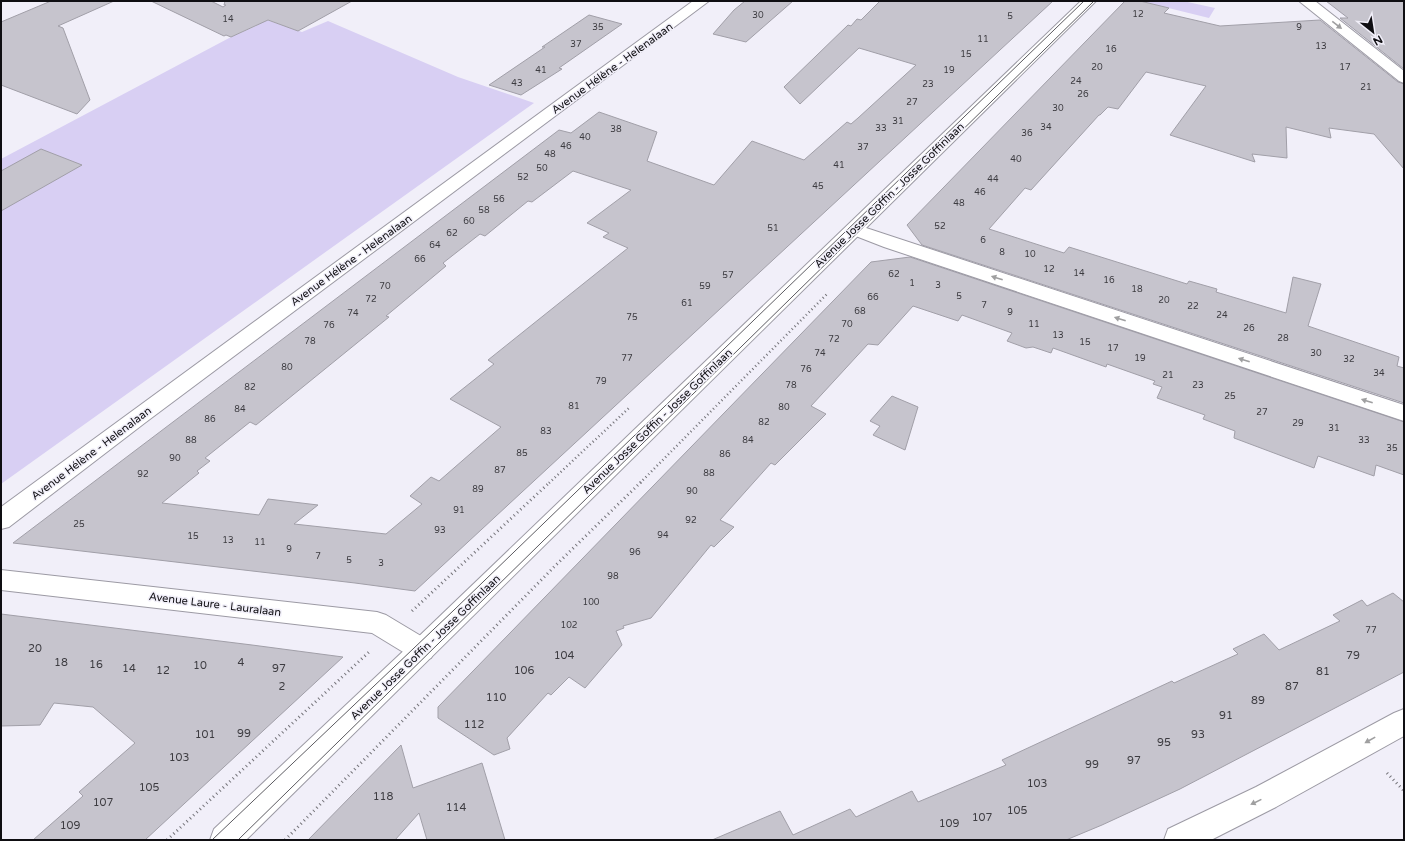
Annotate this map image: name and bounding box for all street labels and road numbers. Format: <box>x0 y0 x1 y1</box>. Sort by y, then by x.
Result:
street label: Avenue Hélène - Helenalaan <box>549 20 675 117</box>
street label: Avenue Josse Goffin - Josse Goffinlaan <box>812 120 967 271</box>
street label: Avenue Hélène - Helenalaan <box>288 212 414 309</box>
street label: Avenue Josse Goffin - Josse Goffinlaan <box>580 346 735 497</box>
street label: Avenue Hélène - Helenalaan <box>29 404 154 503</box>
street label: Avenue Josse Goffin - Josse Goffinlaan <box>348 572 503 723</box>
street label: Avenue Laure - Lauralaan <box>148 590 282 619</box>

